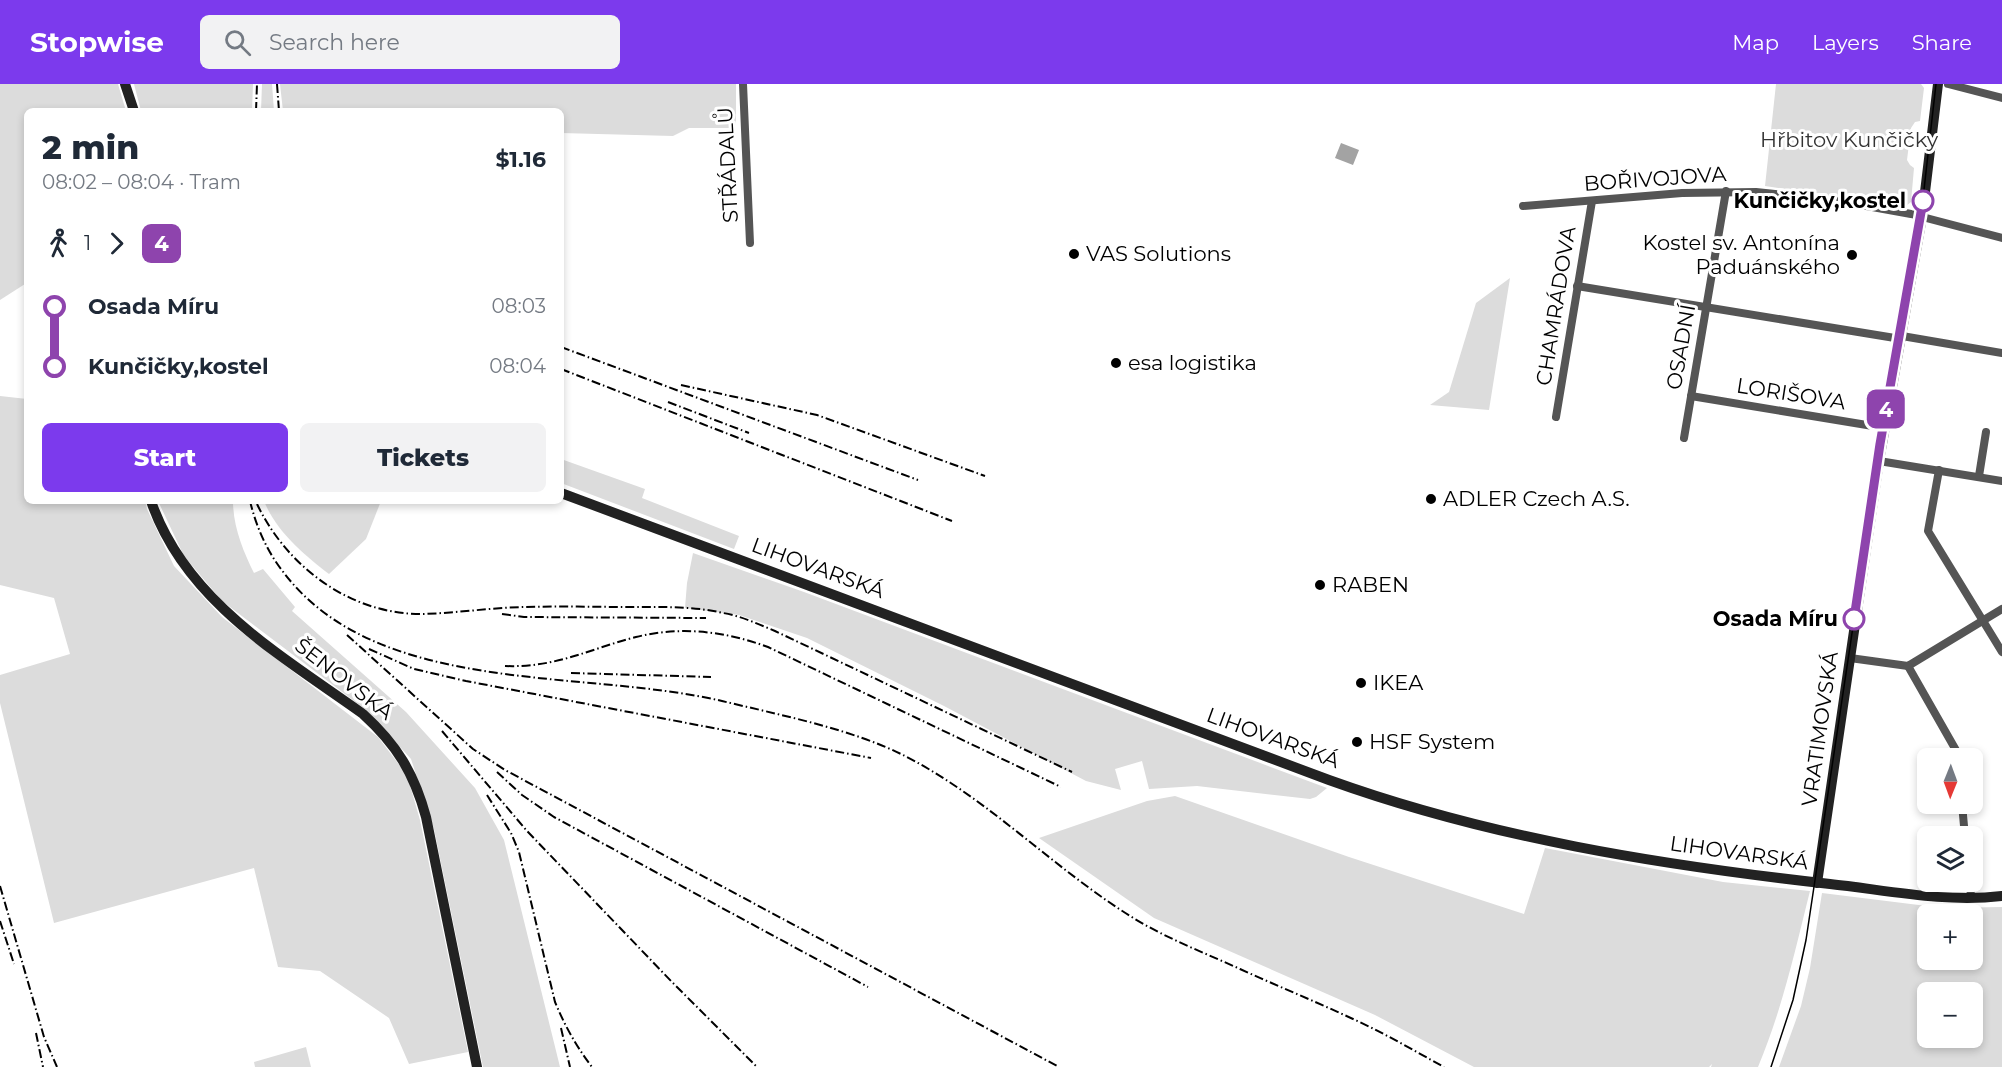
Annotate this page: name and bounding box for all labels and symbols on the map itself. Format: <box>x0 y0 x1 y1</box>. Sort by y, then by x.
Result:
street label: STŘÁDALŮ <box>712 106 743 224</box>
park label: Hřbitov Kunčičky <box>1760 127 1939 152</box>
street label: BOŘIVOJOVA <box>1583 161 1728 196</box>
place label: Kunčičky,kostel <box>1734 188 1906 213</box>
marker: Kunčičky,kostel <box>1912 190 1934 212</box>
street label: CHAMRÁDOVA <box>1531 224 1581 387</box>
place label: Kostel sv. Antonína Paduánského <box>1643 230 1840 279</box>
place label: VAS Solutions <box>1086 241 1231 266</box>
marker: VAS Solutions <box>1067 247 1081 261</box>
marker: Kostel sv. Antonína Paduánského <box>1845 248 1859 262</box>
street label: OSADNÍ <box>1661 302 1700 392</box>
place label: esa logistika <box>1128 350 1257 375</box>
marker: esa logistika <box>1109 356 1123 370</box>
street label: LORIŠOVA <box>1735 373 1848 415</box>
line badge: 4 <box>1866 390 1906 428</box>
place label: ADLER Czech A.S. <box>1443 486 1630 511</box>
marker: ADLER Czech A.S. <box>1424 492 1438 506</box>
street label: LIHOVARSKÁ <box>748 532 889 603</box>
place label: RABEN <box>1332 572 1409 597</box>
marker: RABEN <box>1313 578 1327 592</box>
place label: Osada Míru <box>1713 606 1838 631</box>
marker: Osada Míru <box>1843 608 1865 630</box>
street label: ŠENOVSKÁ <box>290 632 399 725</box>
street label: VRATIMOVSKÁ <box>1796 649 1843 808</box>
place label: IKEA <box>1373 670 1424 695</box>
marker: IKEA <box>1354 676 1368 690</box>
street label: LIHOVARSKÁ <box>1203 702 1344 773</box>
place label: HSF System <box>1369 729 1495 754</box>
marker: HSF System <box>1350 735 1364 749</box>
north arrow <box>1917 748 1983 814</box>
street label: LIHOVARSKÁ <box>1668 830 1811 875</box>

